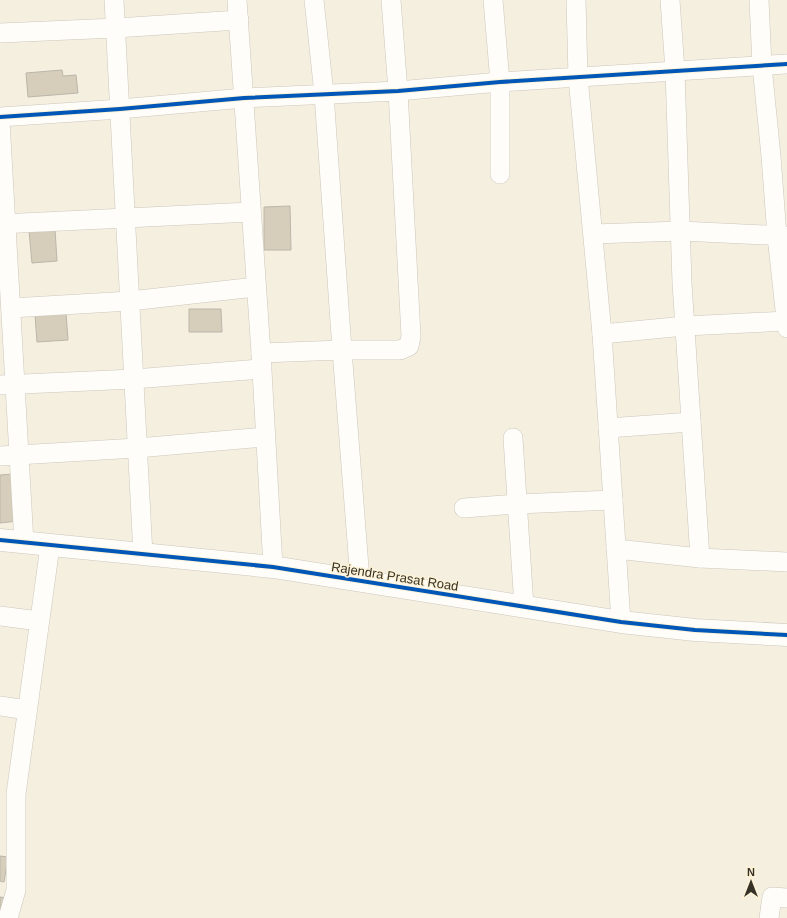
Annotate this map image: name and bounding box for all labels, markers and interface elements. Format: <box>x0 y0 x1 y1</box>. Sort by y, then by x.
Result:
street label: Rajendra Prasat Road <box>330 559 460 594</box>
north arrow <box>731 862 771 902</box>
text: N <box>747 866 755 878</box>

